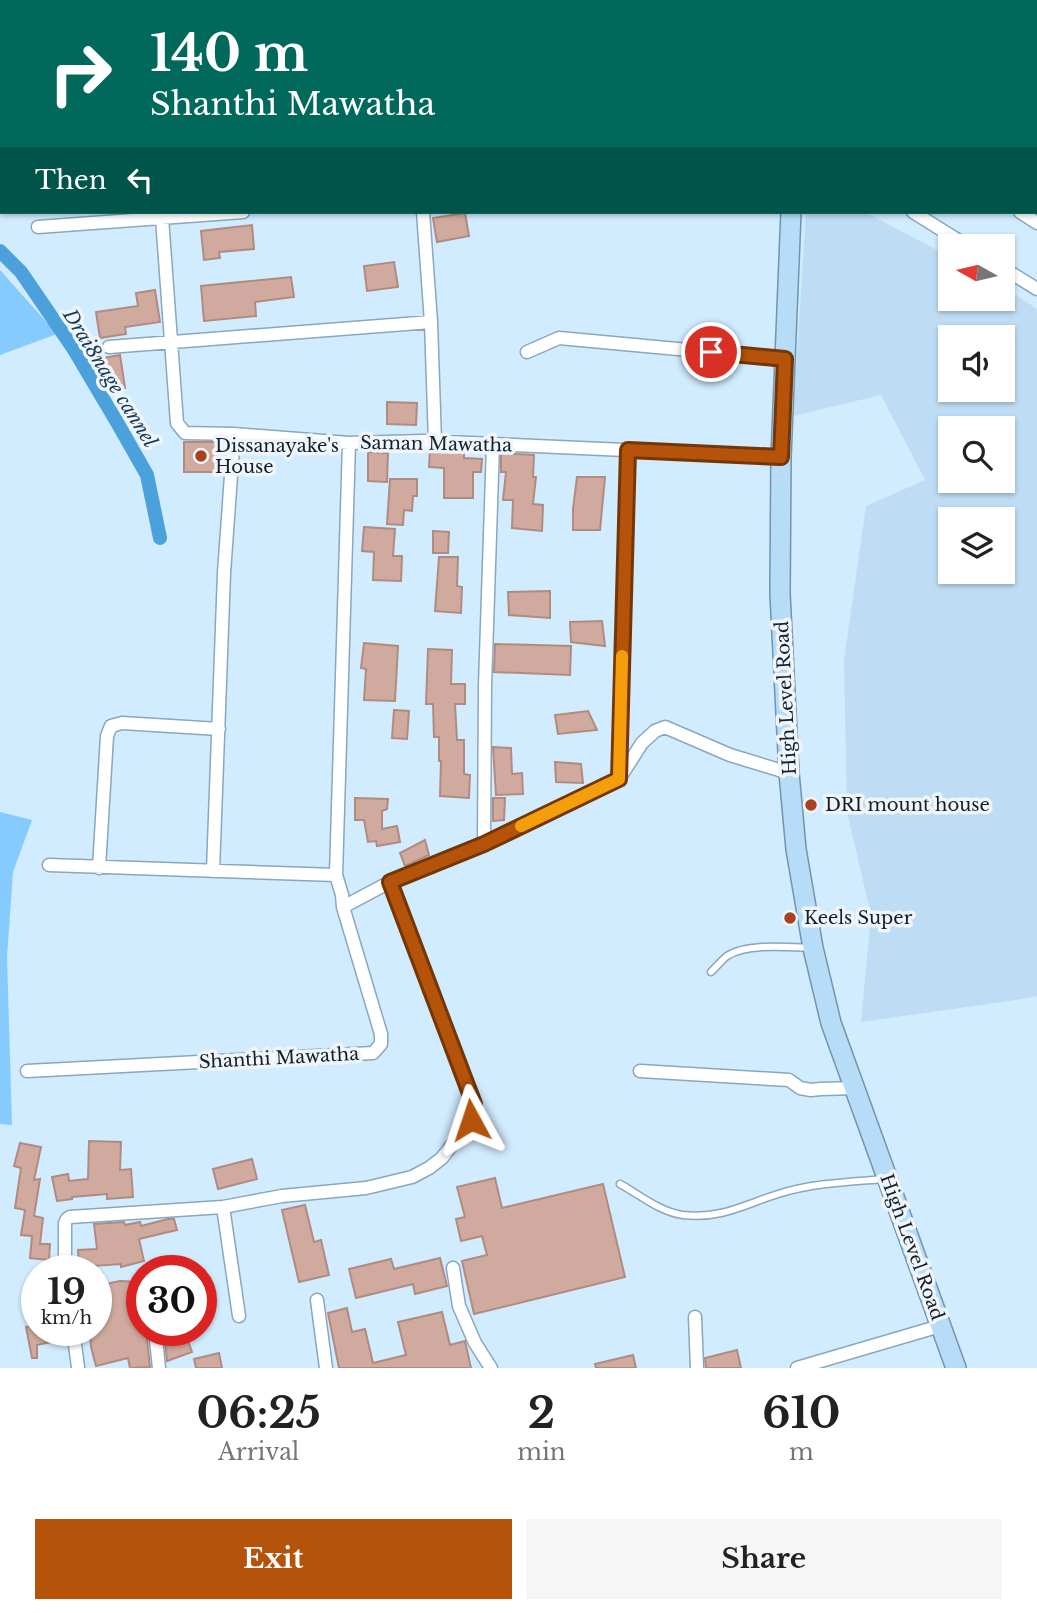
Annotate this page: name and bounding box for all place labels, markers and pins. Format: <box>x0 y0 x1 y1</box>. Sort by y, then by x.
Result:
pin <box>681 322 741 382</box>
place label: Dissanayake's House <box>215 435 339 478</box>
marker: Dissanayake's House <box>193 448 209 464</box>
place label: DRI mount house <box>825 794 990 816</box>
marker: DRI mount house <box>803 797 819 813</box>
place label: Keels Super <box>804 907 913 929</box>
marker: Keels Super <box>782 910 798 926</box>

